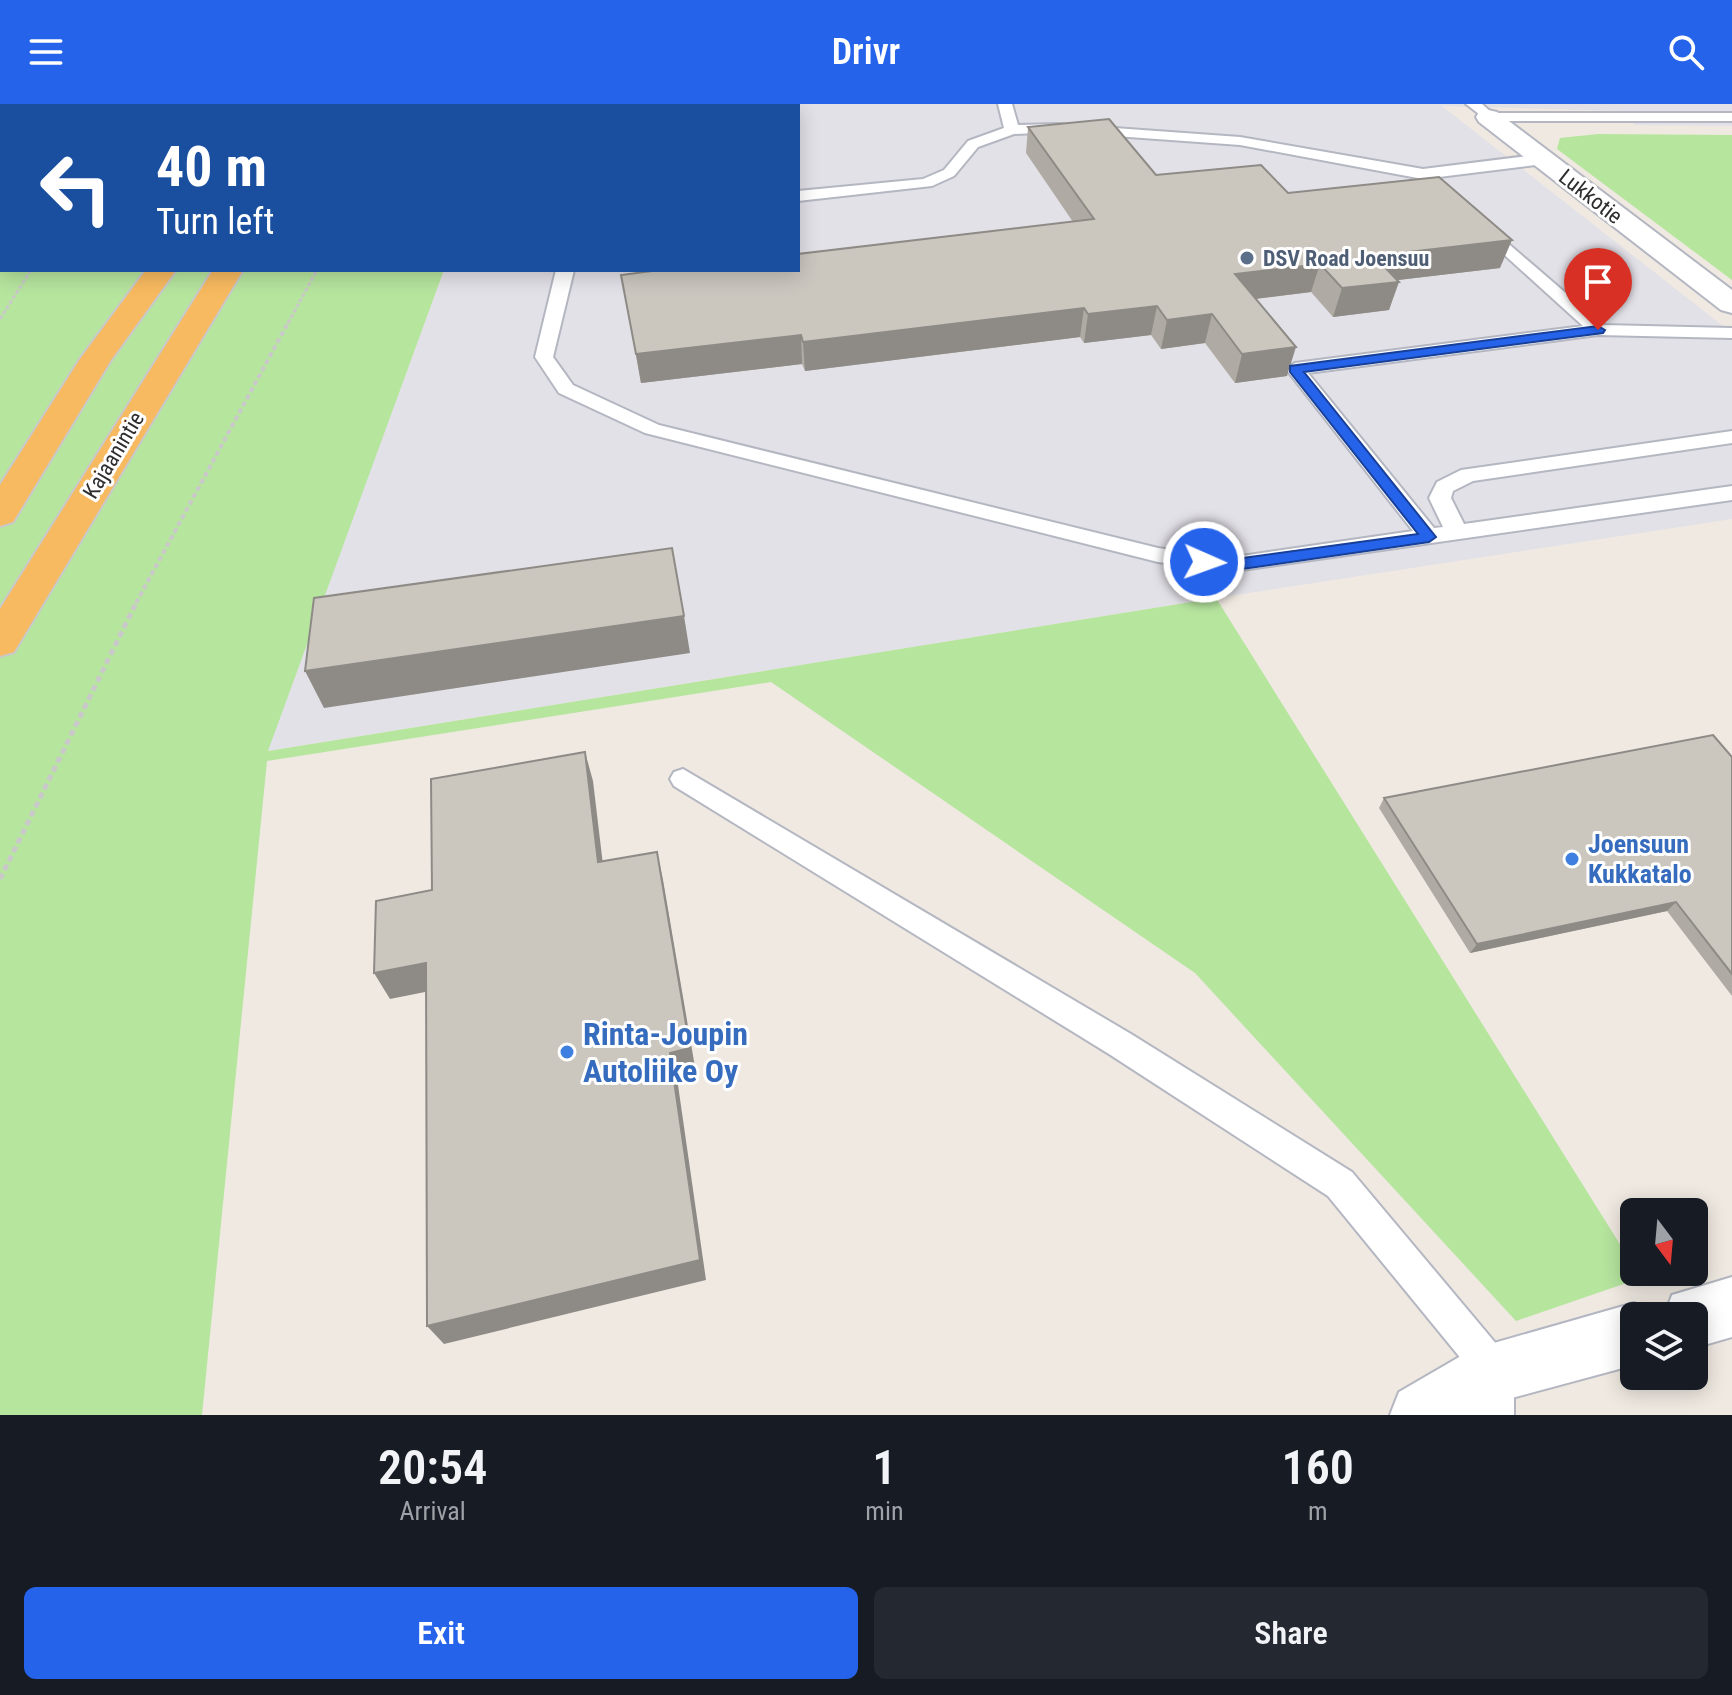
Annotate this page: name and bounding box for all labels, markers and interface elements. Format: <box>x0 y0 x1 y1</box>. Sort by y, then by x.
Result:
icon: menu <box>24 30 68 74</box>
icon: search <box>1664 30 1708 74</box>
text: Drivr <box>832 31 900 73</box>
text: 40 m <box>156 134 267 200</box>
icon: left <box>24 136 128 240</box>
street label: Lukkotie <box>1554 164 1627 229</box>
text: Turn left <box>156 201 274 243</box>
place label: DSV Road Joensuu <box>1263 246 1429 271</box>
pin <box>1564 248 1632 330</box>
marker: DSV Road Joensuu <box>1238 249 1256 267</box>
icon: arrive <box>1576 260 1620 304</box>
street label: Kajaanintie <box>78 407 149 503</box>
position arrow <box>1162 520 1246 604</box>
place label: Joensuun Kukkatalo <box>1588 829 1692 889</box>
marker: Joensuun Kukkatalo <box>1563 850 1581 868</box>
place label: Rinta-Joupin Autoliike Oy <box>583 1015 748 1090</box>
marker: Rinta-Joupin Autoliike Oy <box>558 1043 576 1061</box>
north arrow <box>1620 1198 1708 1286</box>
map controls <box>1620 1198 1708 1390</box>
button: layers <box>1620 1302 1708 1390</box>
text: 20:54 <box>378 1439 487 1496</box>
text: 1 <box>872 1439 896 1496</box>
text: 160 <box>1282 1439 1354 1496</box>
text: Arrival <box>400 1496 466 1526</box>
text: min <box>865 1496 903 1526</box>
text: m <box>1308 1496 1328 1526</box>
button: Exit <box>24 1587 858 1679</box>
button: Share <box>874 1587 1708 1679</box>

